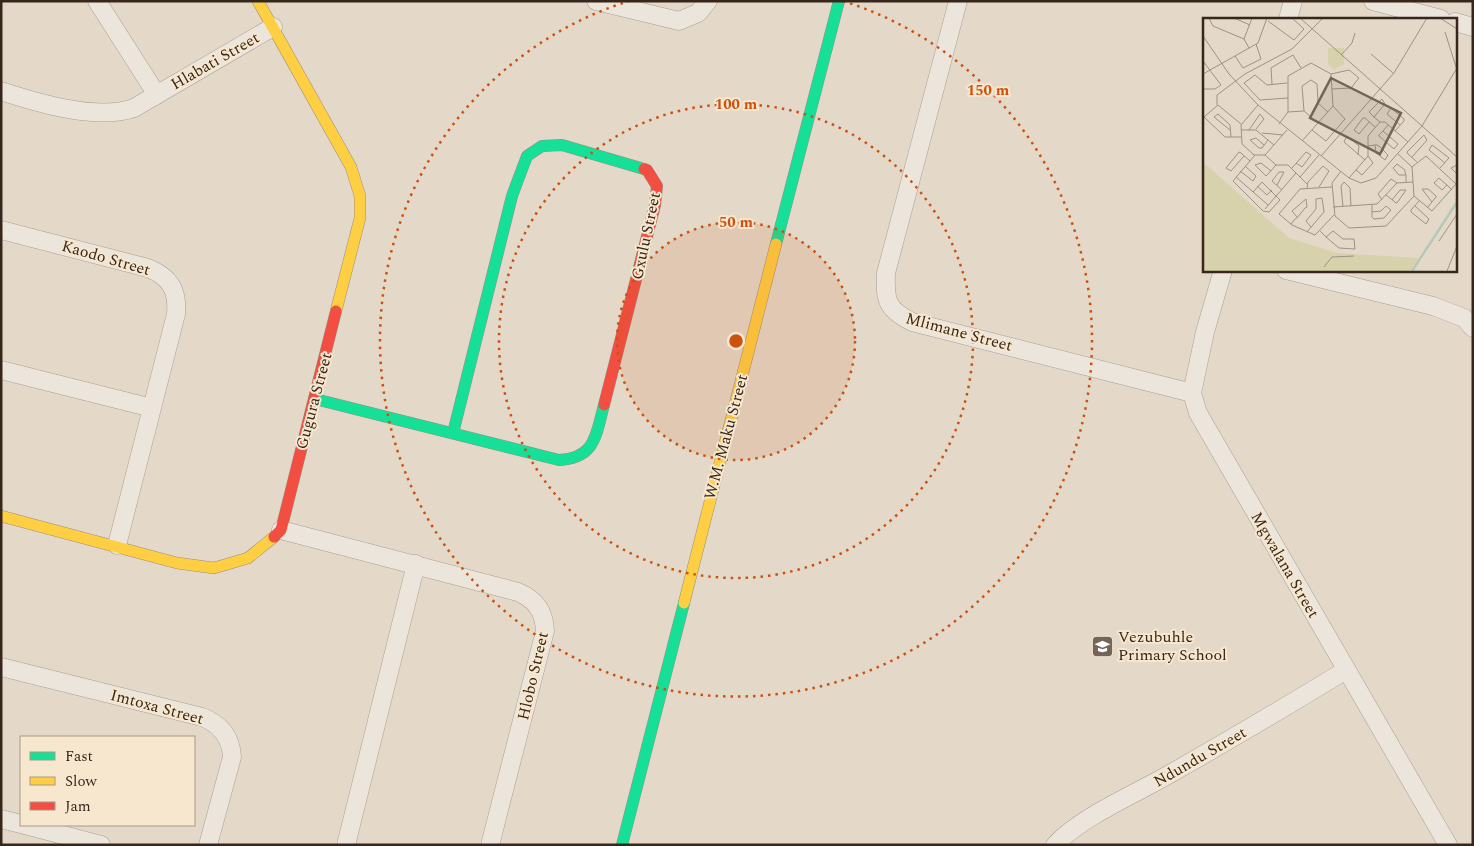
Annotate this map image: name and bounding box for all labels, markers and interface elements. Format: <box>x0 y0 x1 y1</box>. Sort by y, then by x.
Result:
inset map <box>1203 18 1456 271</box>
street label: Hlabati Street <box>166 26 264 96</box>
text: 150 m <box>967 79 1010 102</box>
text: 100 m <box>715 93 758 116</box>
street label: Gxulu Street <box>625 190 667 282</box>
text: 50 m <box>719 211 754 234</box>
street label: Kaodo Street <box>59 234 154 282</box>
street label: Mlimane Street <box>903 306 1015 358</box>
centre of rings <box>727 332 745 350</box>
street label: Gugura Street <box>290 350 339 452</box>
street label: W.M. Maku Street <box>698 371 754 502</box>
street label: Mgwalana Street <box>1245 507 1325 623</box>
place label: Vezubuhle Primary School <box>1118 625 1227 667</box>
street label: Hlobo Street <box>511 629 555 722</box>
school or university icon: Vezubuhle Primary School <box>1090 634 1114 658</box>
street label: Imtoxa Street <box>108 683 207 731</box>
street label: Ndundu Street <box>1149 720 1251 793</box>
legend <box>20 736 195 826</box>
text: Fast <box>65 745 93 768</box>
text: Slow <box>65 770 97 793</box>
text: Jam <box>65 795 91 818</box>

